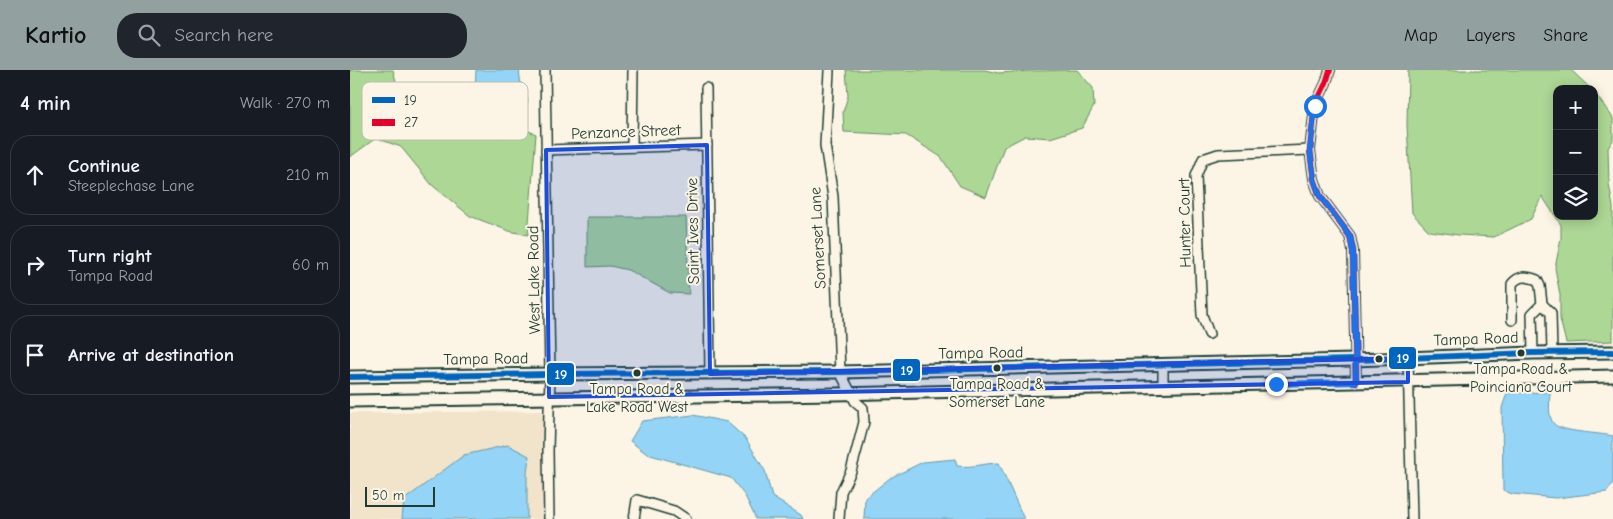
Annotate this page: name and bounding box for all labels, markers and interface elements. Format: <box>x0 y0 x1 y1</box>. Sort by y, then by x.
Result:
search box <box>117 13 467 58</box>
text: Kartio <box>25 21 87 49</box>
icon: search <box>135 21 163 49</box>
text: Search here <box>175 24 273 46</box>
text: Map <box>1404 25 1438 46</box>
text: Layers <box>1466 25 1515 46</box>
text: Share <box>1543 25 1588 46</box>
legend <box>362 82 528 140</box>
map controls <box>1553 85 1598 220</box>
button: + <box>1553 85 1598 130</box>
text: 4 min <box>20 91 71 115</box>
text: 19 <box>404 92 417 109</box>
text: Walk · 270 m <box>240 94 330 112</box>
route start <box>1304 95 1327 118</box>
text: 27 <box>404 114 418 131</box>
street label: Penzance Street <box>571 121 682 143</box>
button: − <box>1553 130 1598 175</box>
text: Continue <box>68 155 140 177</box>
icon: ahead <box>21 161 49 189</box>
text: 210 m <box>286 166 329 184</box>
button: layers <box>1553 175 1598 220</box>
text: Steeplechase Lane <box>68 177 194 195</box>
street label: Saint Ives Drive <box>683 178 703 284</box>
street label: Hunter Court <box>1175 178 1195 268</box>
street label: Somerset Lane <box>806 186 830 290</box>
street label: West Lake Road <box>524 226 544 334</box>
text: Turn right <box>68 245 152 267</box>
icon: right <box>21 251 49 279</box>
text: 60 m <box>292 256 329 274</box>
text: Tampa Road <box>68 267 153 285</box>
street label: Tampa Road <box>1433 329 1519 349</box>
icon: arrive <box>21 341 49 369</box>
street label: Tampa Road <box>938 343 1024 363</box>
text: Arrive at destination <box>68 344 234 366</box>
line badge: 19 <box>1388 346 1417 370</box>
marker: Tampa Road & Poinciana Court <box>1516 348 1526 358</box>
street label: Tampa Road <box>443 349 529 369</box>
text: 19 <box>1397 350 1409 367</box>
unlabelled marker <box>1374 354 1384 364</box>
line badge: 19 <box>892 358 921 382</box>
place label: Tampa Road & Poinciana Court <box>1470 360 1573 396</box>
line badge: 19 <box>546 362 575 386</box>
text: 19 <box>901 362 913 379</box>
marker: Tampa Road & Somerset Lane <box>992 363 1002 373</box>
text: 19 <box>555 366 567 383</box>
marker: Tampa Road & Lake Road West <box>632 368 642 378</box>
route end <box>1265 373 1288 396</box>
place label: Tampa Road & Somerset Lane <box>949 375 1045 411</box>
place label: Tampa Road & Lake Road West <box>586 380 689 416</box>
scale bar <box>365 484 435 507</box>
text: 50 m <box>372 487 404 504</box>

